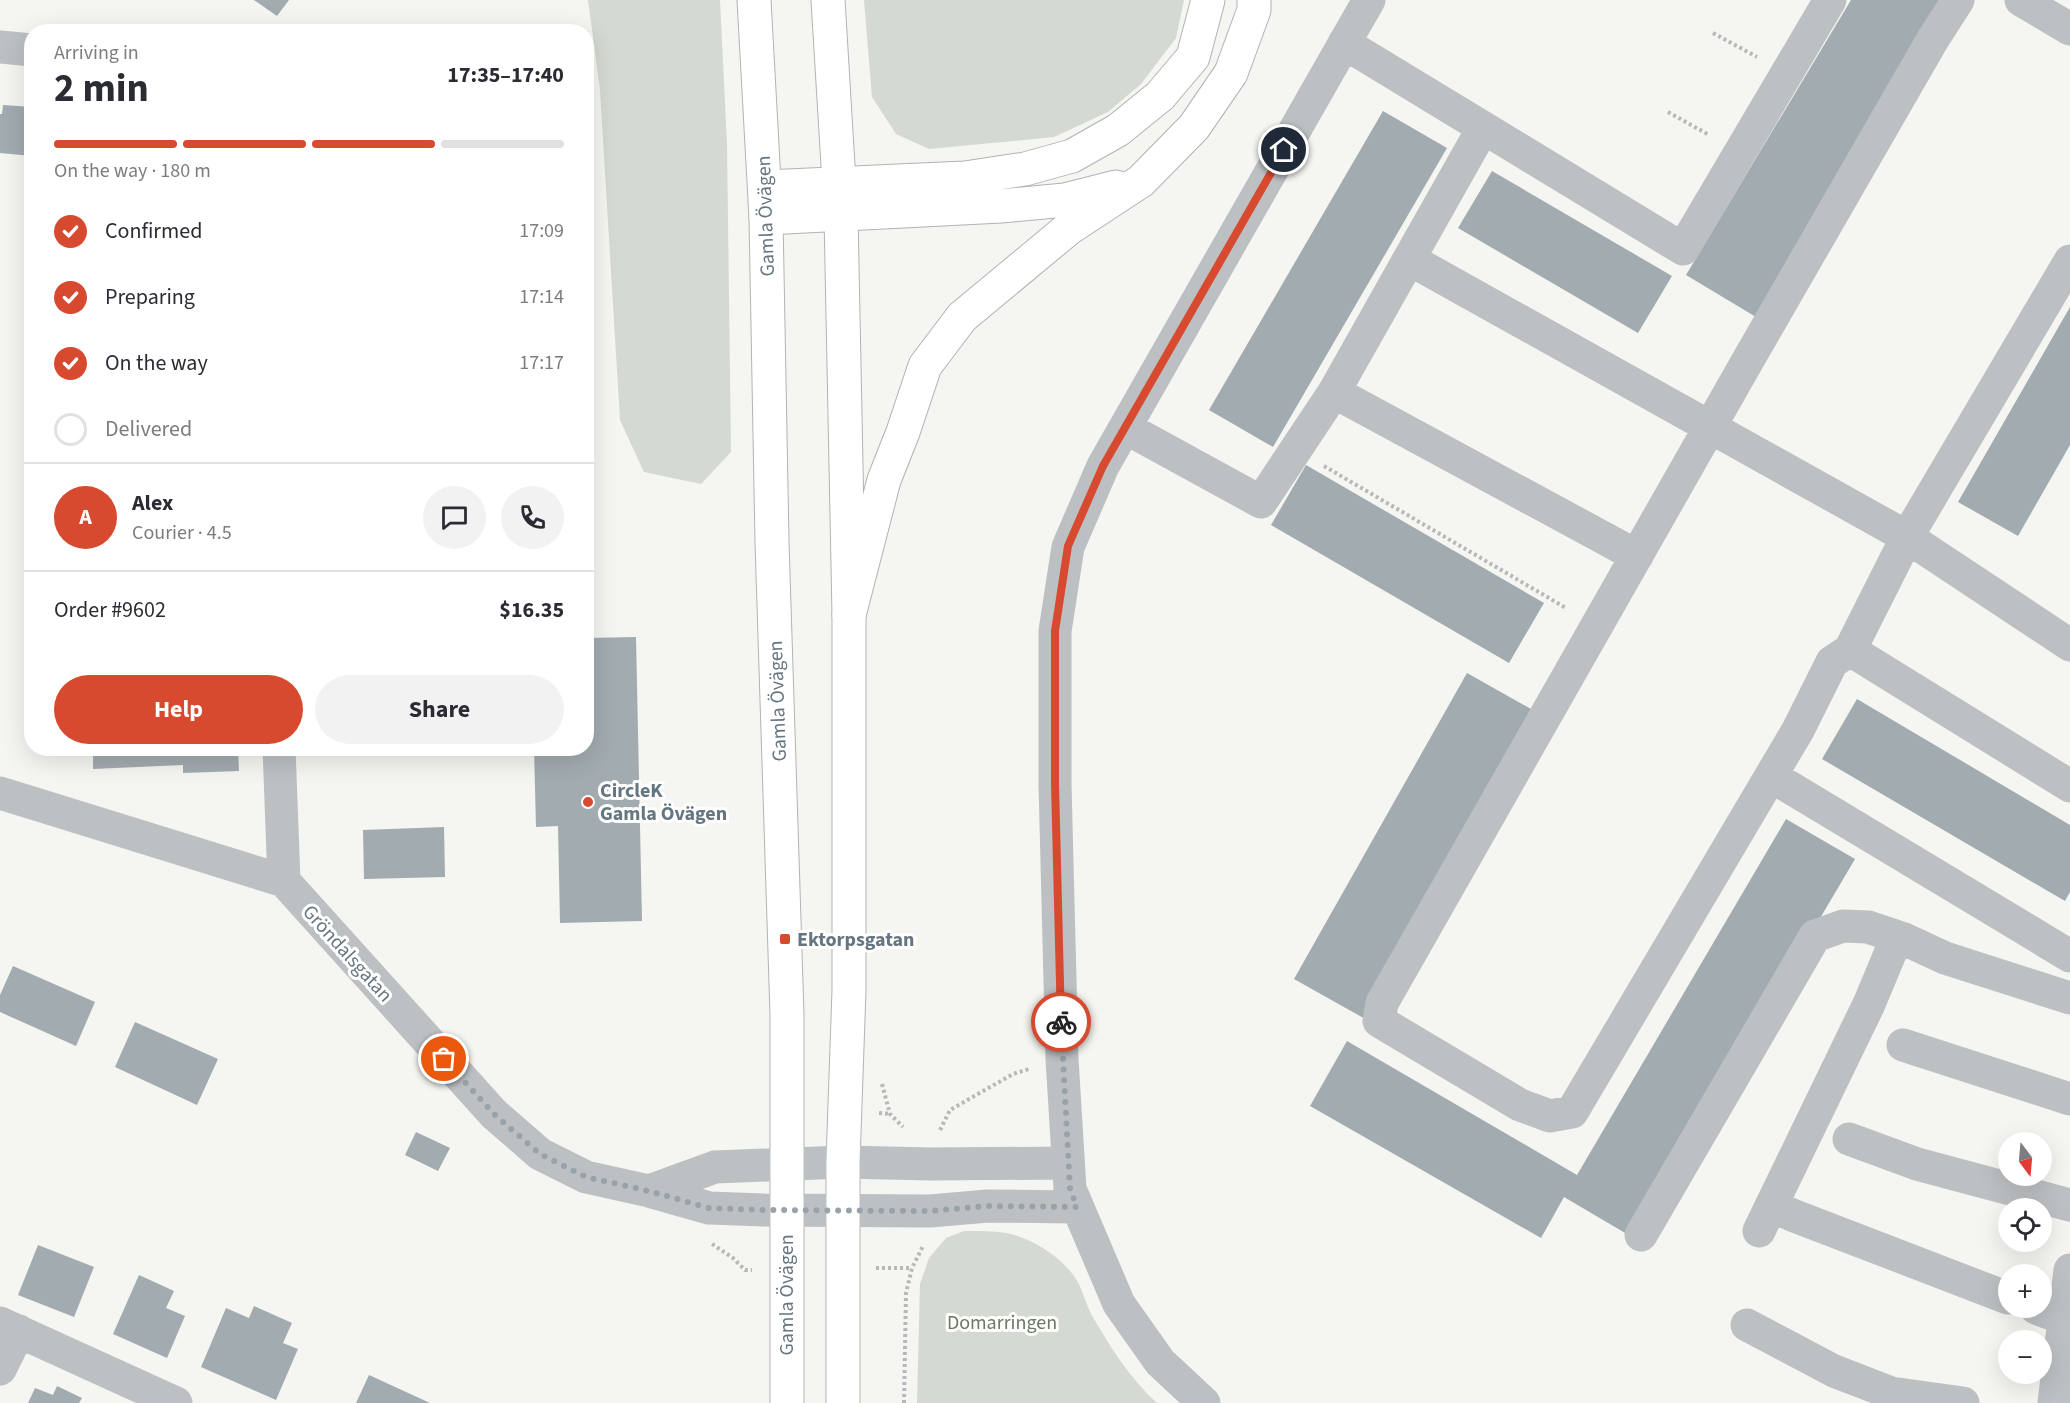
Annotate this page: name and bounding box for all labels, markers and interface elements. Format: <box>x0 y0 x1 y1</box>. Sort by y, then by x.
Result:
text: Arriving in <box>54 39 139 67</box>
text: 17:35–17:40 <box>447 59 564 91</box>
text: 2 min <box>54 61 149 117</box>
pin <box>1258 124 1309 175</box>
icon: home <box>1267 133 1300 166</box>
street label: Gamla Övägen <box>750 155 782 277</box>
text: On the way · 180 m <box>54 157 211 185</box>
icon: check <box>54 215 87 248</box>
text: Confirmed <box>105 215 202 247</box>
text: 17:09 <box>519 217 564 245</box>
icon: check <box>54 281 87 314</box>
text: Preparing <box>105 281 195 313</box>
text: 17:14 <box>519 283 564 311</box>
icon: check <box>54 347 87 380</box>
text: On the way <box>105 347 208 379</box>
text: 17:17 <box>519 349 564 377</box>
text: Delivered <box>105 413 192 445</box>
button: chat <box>423 486 486 549</box>
button: phone <box>501 486 564 549</box>
text: Alex <box>132 487 173 519</box>
text: A <box>79 501 92 533</box>
text: Courier · 4.5 <box>132 519 232 547</box>
text: Order #9602 <box>54 594 166 626</box>
text: $16.35 <box>499 594 564 626</box>
street label: Gamla Övägen <box>762 640 794 762</box>
button: Help <box>54 675 303 744</box>
button: Share <box>315 675 564 744</box>
place label: CircleK Gamla Övägen <box>600 777 727 828</box>
marker: CircleK Gamla Övägen <box>581 795 595 809</box>
street label: Gröndalsgatan <box>296 899 399 1009</box>
place label: Ektorpsgatan <box>797 926 915 954</box>
marker: Ektorpsgatan <box>778 932 792 946</box>
courier <box>1031 992 1091 1052</box>
icon: bike <box>1045 1006 1078 1039</box>
pin <box>418 1033 469 1084</box>
icon: bag <box>427 1042 460 1075</box>
north arrow <box>1998 1132 2052 1186</box>
map controls <box>1998 1132 2052 1384</box>
button: locate <box>1998 1198 2052 1252</box>
street label: Gamla Övägen <box>773 1234 801 1356</box>
button: + <box>1998 1264 2052 1318</box>
park label: Domarringen <box>947 1309 1057 1337</box>
button: − <box>1998 1330 2052 1384</box>

